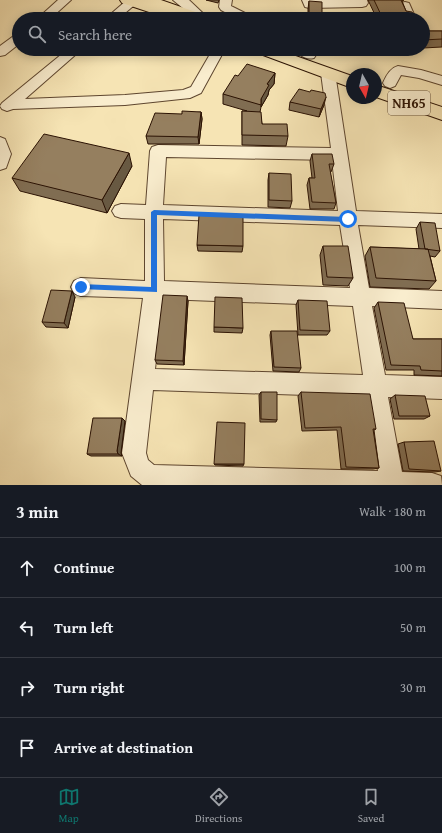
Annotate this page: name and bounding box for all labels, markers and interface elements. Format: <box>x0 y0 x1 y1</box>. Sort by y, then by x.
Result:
search box <box>12 12 430 56</box>
icon: search <box>26 23 48 45</box>
text: Search here <box>58 24 132 45</box>
north arrow <box>346 68 382 104</box>
road number: NH65 <box>388 91 430 115</box>
route start <box>339 210 357 228</box>
route end <box>72 278 90 296</box>
text: 3 min <box>16 499 58 524</box>
text: Walk · 180 m <box>359 502 426 521</box>
icon: ahead <box>16 557 38 579</box>
text: Continue <box>54 557 115 578</box>
text: 100 m <box>394 558 426 577</box>
icon: left <box>16 617 38 639</box>
text: Turn left <box>54 617 113 638</box>
text: 50 m <box>400 618 426 637</box>
icon: right <box>16 677 38 699</box>
text: Turn right <box>54 677 125 698</box>
text: 30 m <box>400 678 426 697</box>
icon: arrive <box>16 737 38 759</box>
text: Arrive at destination <box>54 737 193 758</box>
tab: Map <box>58 786 80 826</box>
tab: Directions <box>195 786 242 826</box>
tab: Saved <box>358 786 384 826</box>

